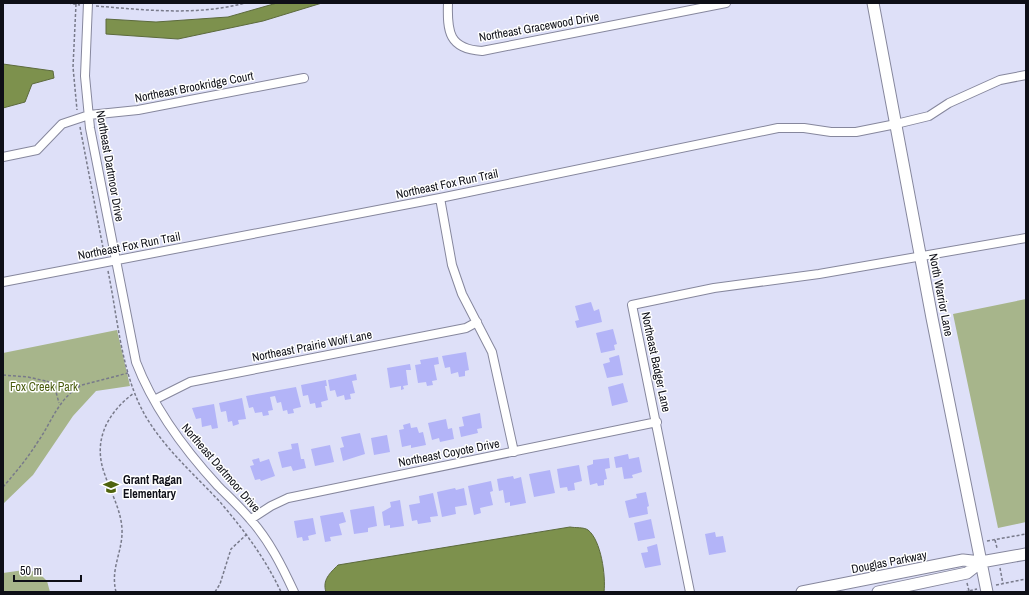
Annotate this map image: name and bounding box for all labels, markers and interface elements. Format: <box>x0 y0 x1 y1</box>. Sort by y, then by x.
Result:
street label: Northeast Gracewood Drive <box>478 9 600 45</box>
street label: Northeast Brookridge Court <box>133 68 255 106</box>
street label: Northeast Dartmoor Drive <box>92 109 128 223</box>
street label: Northeast Fox Run Trail <box>394 165 500 203</box>
street label: Northeast Fox Run Trail <box>76 228 182 264</box>
street label: North Warrior Lane <box>925 252 957 338</box>
street label: Northeast Badger Lane <box>638 311 674 413</box>
street label: Northeast Prairie Wolf Lane <box>251 327 373 365</box>
park label: Fox Creek Park <box>10 379 78 395</box>
street label: Northeast Dartmoor Drive <box>178 420 264 516</box>
street label: Northeast Coyote Drive <box>397 435 501 471</box>
place label: Grant Ragan Elementary <box>123 472 182 502</box>
school or university icon: Grant Ragan Elementary <box>102 478 120 496</box>
street label: Douglas Parkway <box>850 547 928 577</box>
scale bar <box>14 557 81 583</box>
text: 50 m <box>20 563 42 579</box>

